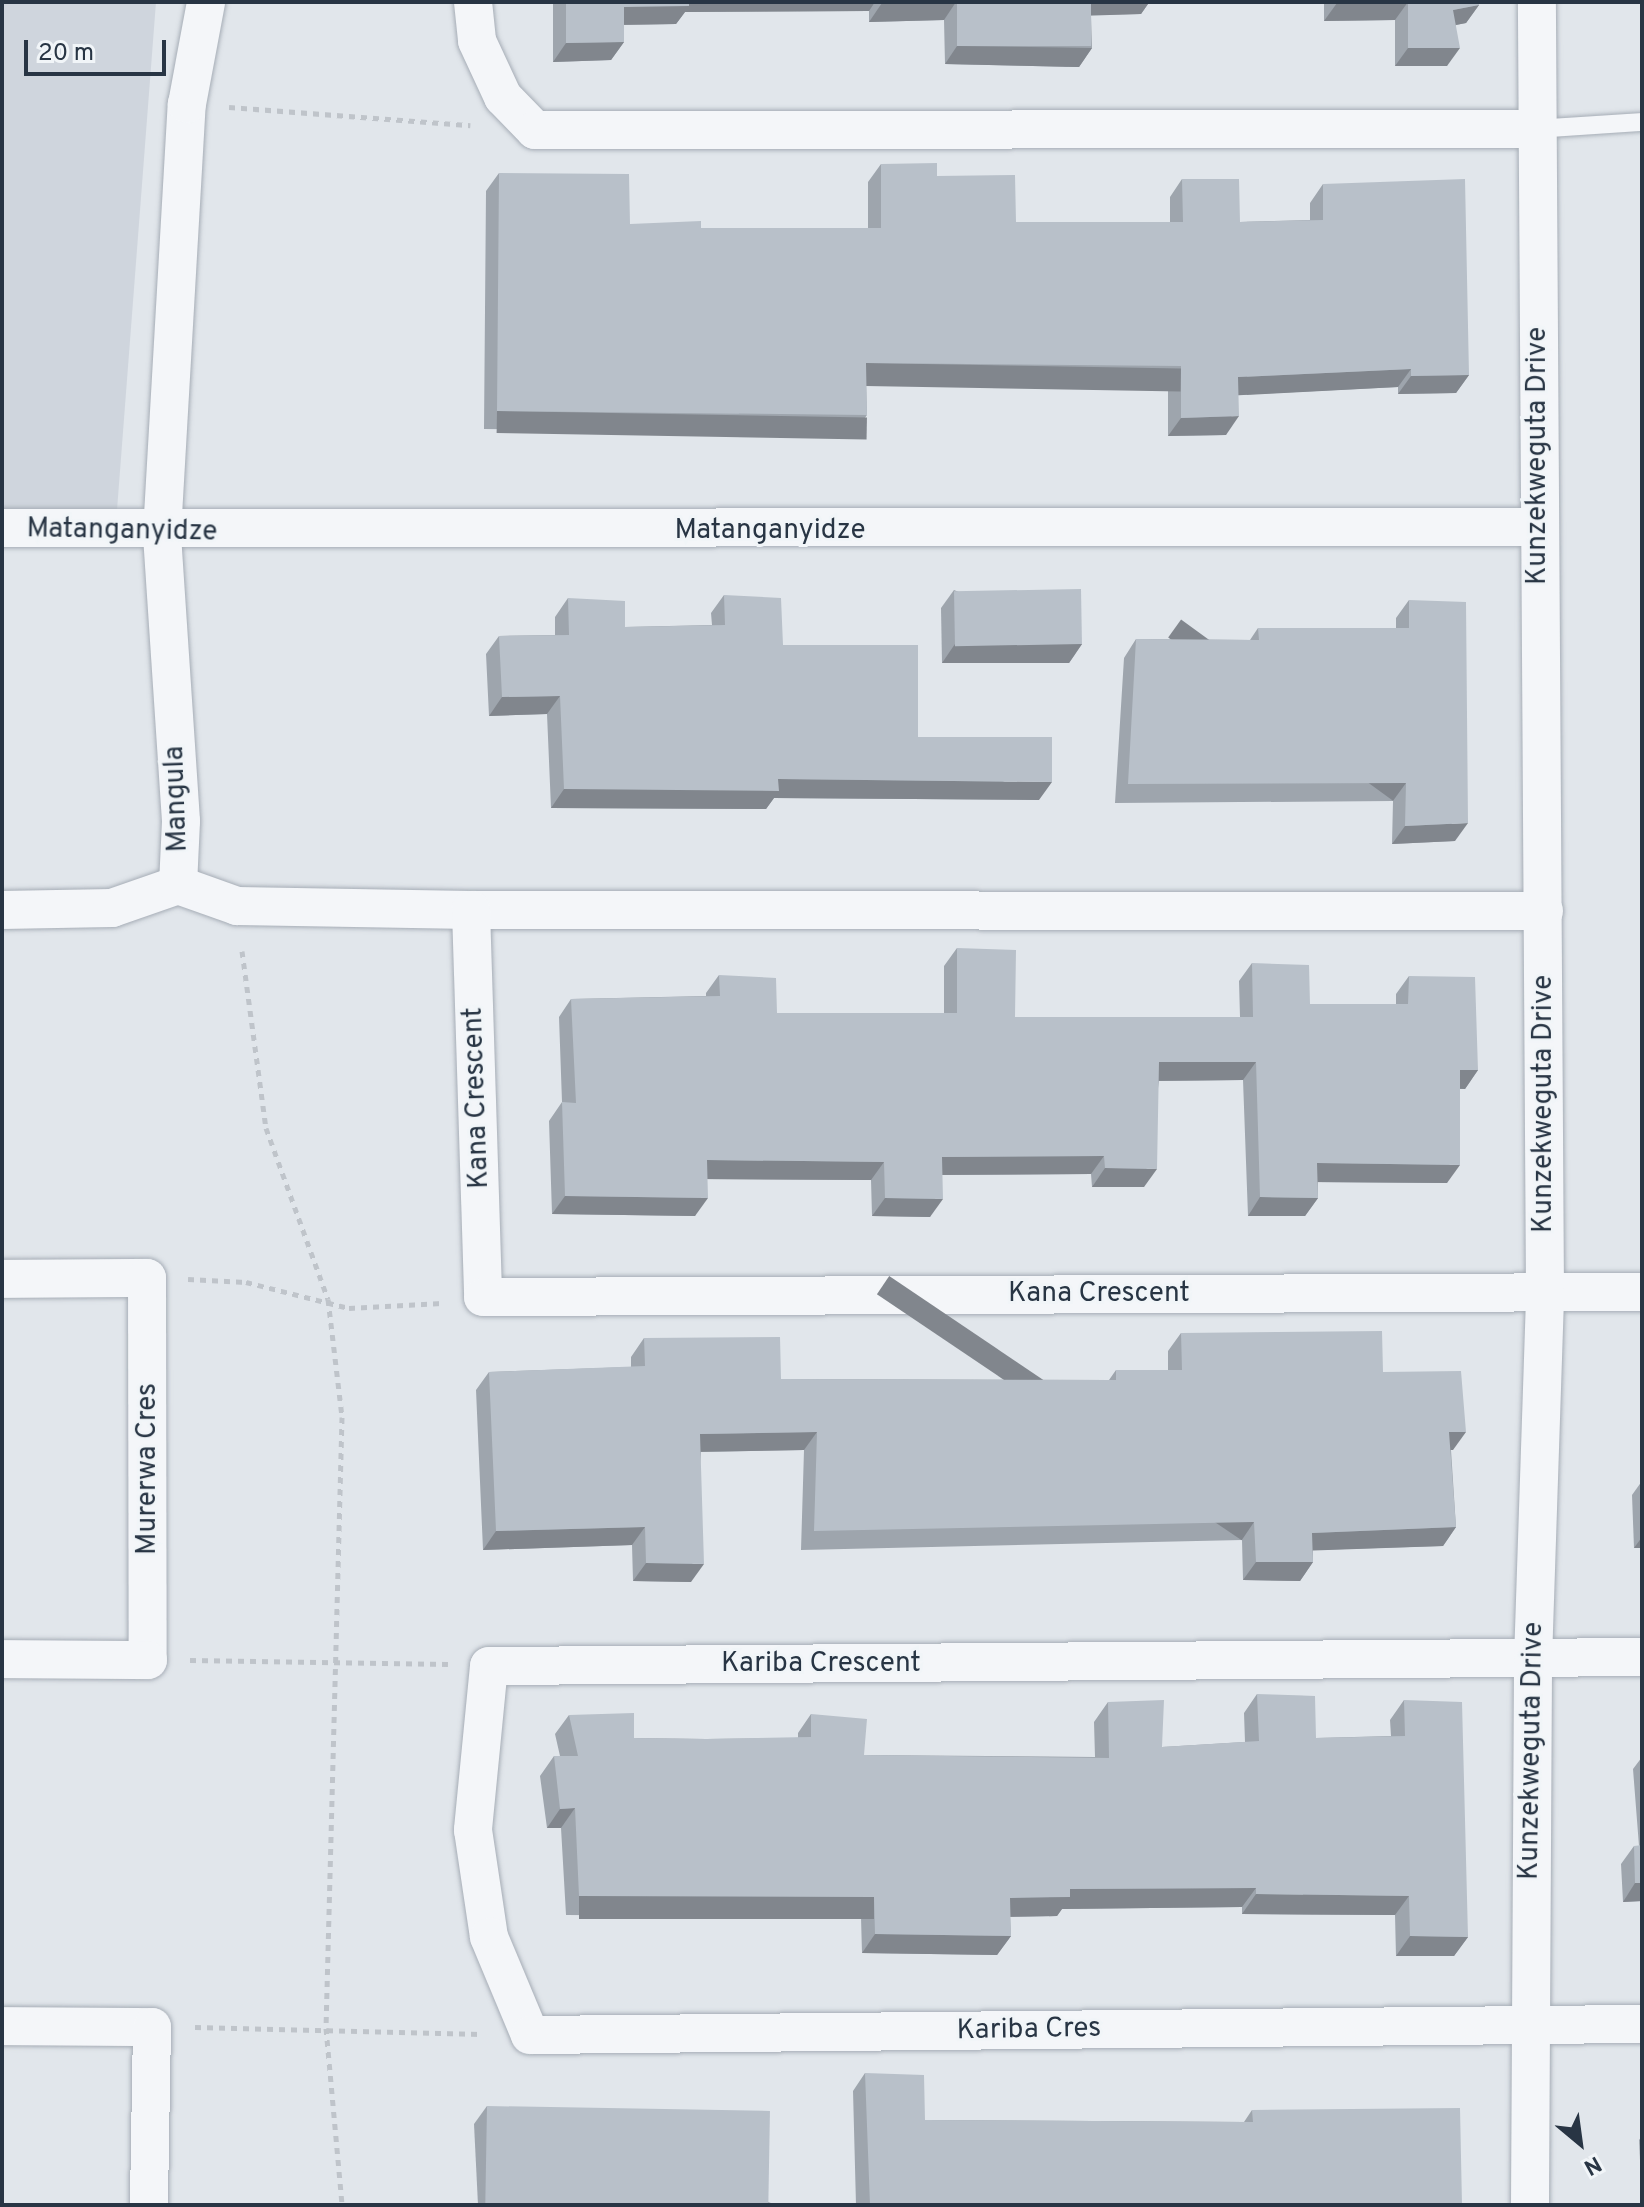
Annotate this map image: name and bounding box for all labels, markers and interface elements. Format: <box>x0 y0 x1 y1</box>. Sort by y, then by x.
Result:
scale bar <box>28 24 170 74</box>
text: 20 m <box>38 39 94 69</box>
street label: Kunzekweguta Drive <box>1521 327 1555 585</box>
street label: Matanganyidze <box>26 513 218 549</box>
street label: Matanganyidze <box>675 514 865 548</box>
street label: Mangula <box>158 745 196 853</box>
street label: Kunzekweguta Drive <box>1527 975 1561 1233</box>
street label: Kana Crescent <box>457 1007 497 1189</box>
street label: Kana Crescent <box>1008 1277 1190 1311</box>
street label: Murerwa Cres <box>131 1383 165 1555</box>
street label: Kunzekweguta Drive <box>1513 1622 1551 1880</box>
street label: Kariba Crescent <box>721 1647 921 1681</box>
street label: Kariba Cres <box>956 2012 1102 2048</box>
north arrow <box>1540 2103 1620 2183</box>
text: N <box>1578 2149 1605 2180</box>

